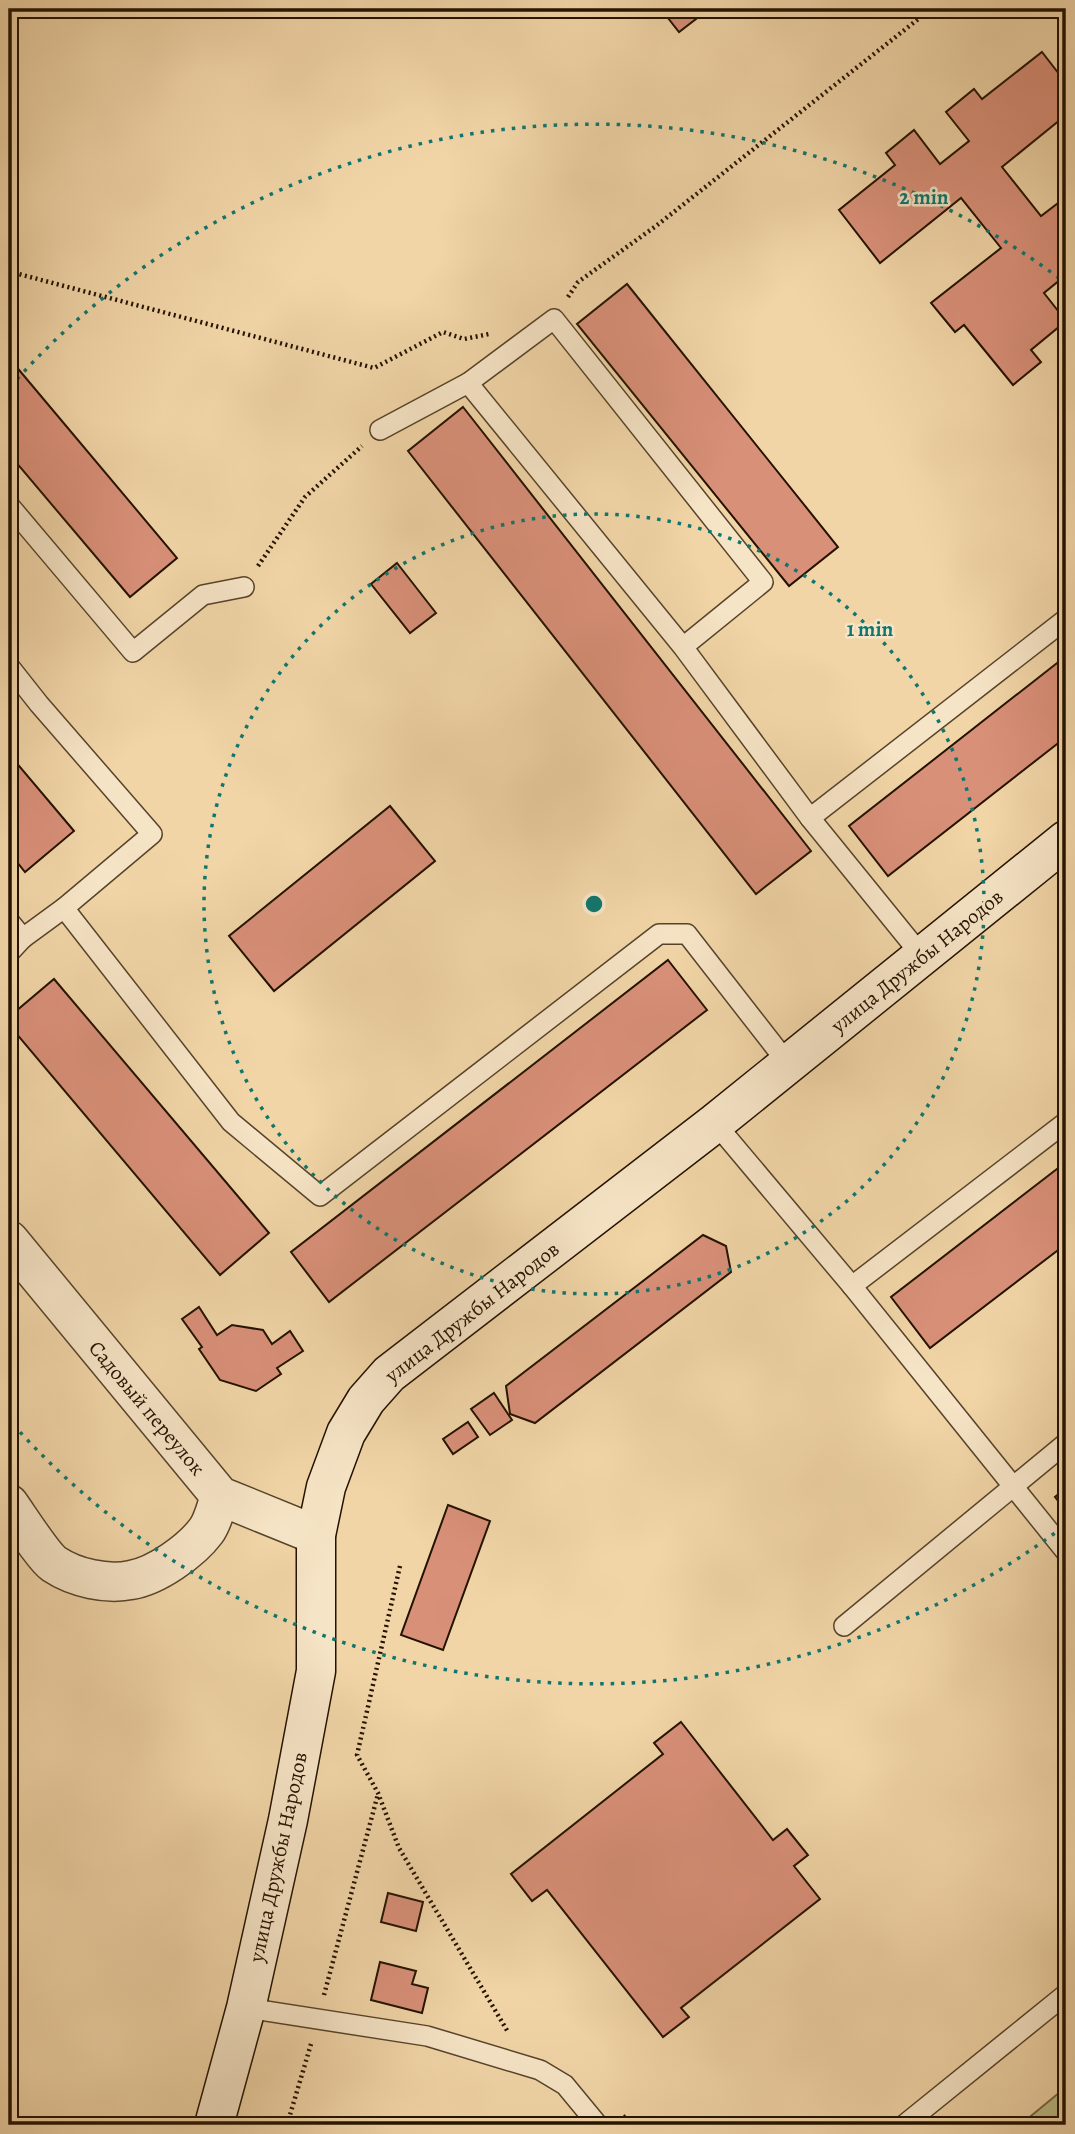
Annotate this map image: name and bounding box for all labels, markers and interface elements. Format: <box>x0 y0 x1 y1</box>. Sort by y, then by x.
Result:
text: 2 min <box>899 183 949 211</box>
text: 1 min <box>847 615 894 643</box>
street label: улица Дружбы Народов <box>824 883 1009 1040</box>
centre of rings <box>582 892 606 916</box>
street label: улица Дружбы Народов <box>378 1235 565 1390</box>
street label: Садовый переулок <box>82 1335 212 1481</box>
street label: улица Дружбы Народов <box>242 1749 314 1966</box>

